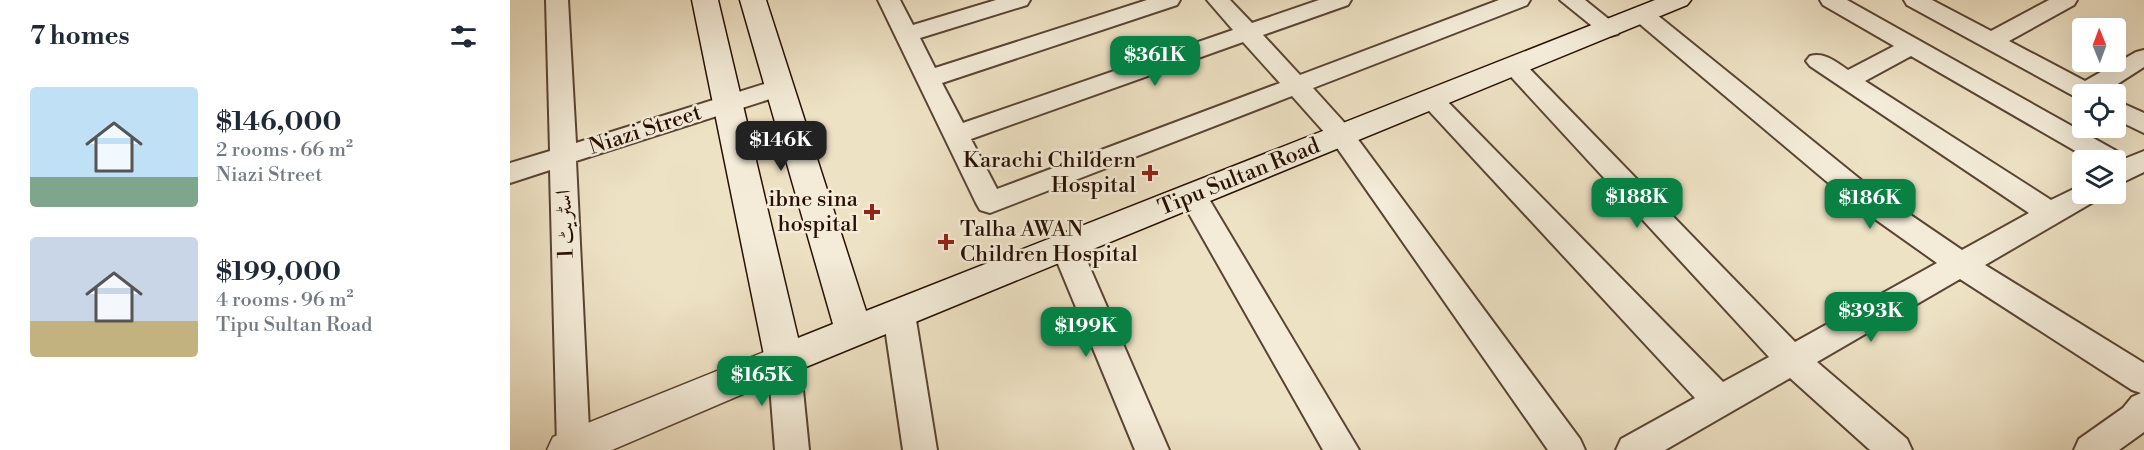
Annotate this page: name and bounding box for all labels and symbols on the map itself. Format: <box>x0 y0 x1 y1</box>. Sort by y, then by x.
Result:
north arrow <box>2072 18 2126 72</box>
pin: $361K <box>1113 36 1197 87</box>
street label: Niazi Street <box>585 99 705 161</box>
pin: $146K <box>739 121 823 172</box>
street label: Tipu Sultan Road <box>1154 132 1324 222</box>
place label: Karachi Childern Hospital <box>963 147 1136 199</box>
marker: Karachi Childern Hospital <box>1141 164 1159 182</box>
pin: $188K <box>1595 178 1679 229</box>
pin: $186K <box>1828 179 1912 230</box>
place label: ibne sina hospital <box>768 186 859 238</box>
street label: اسٹریٹ 1 <box>550 189 580 259</box>
marker: ibne sina hospital <box>863 203 881 221</box>
place label: Talha AWAN Children Hospital <box>960 216 1138 268</box>
marker: Talha AWAN Children Hospital <box>937 233 955 251</box>
pin: $393K <box>1829 292 1913 343</box>
pin: $199K <box>1044 307 1128 358</box>
pin: $165K <box>720 356 804 407</box>

